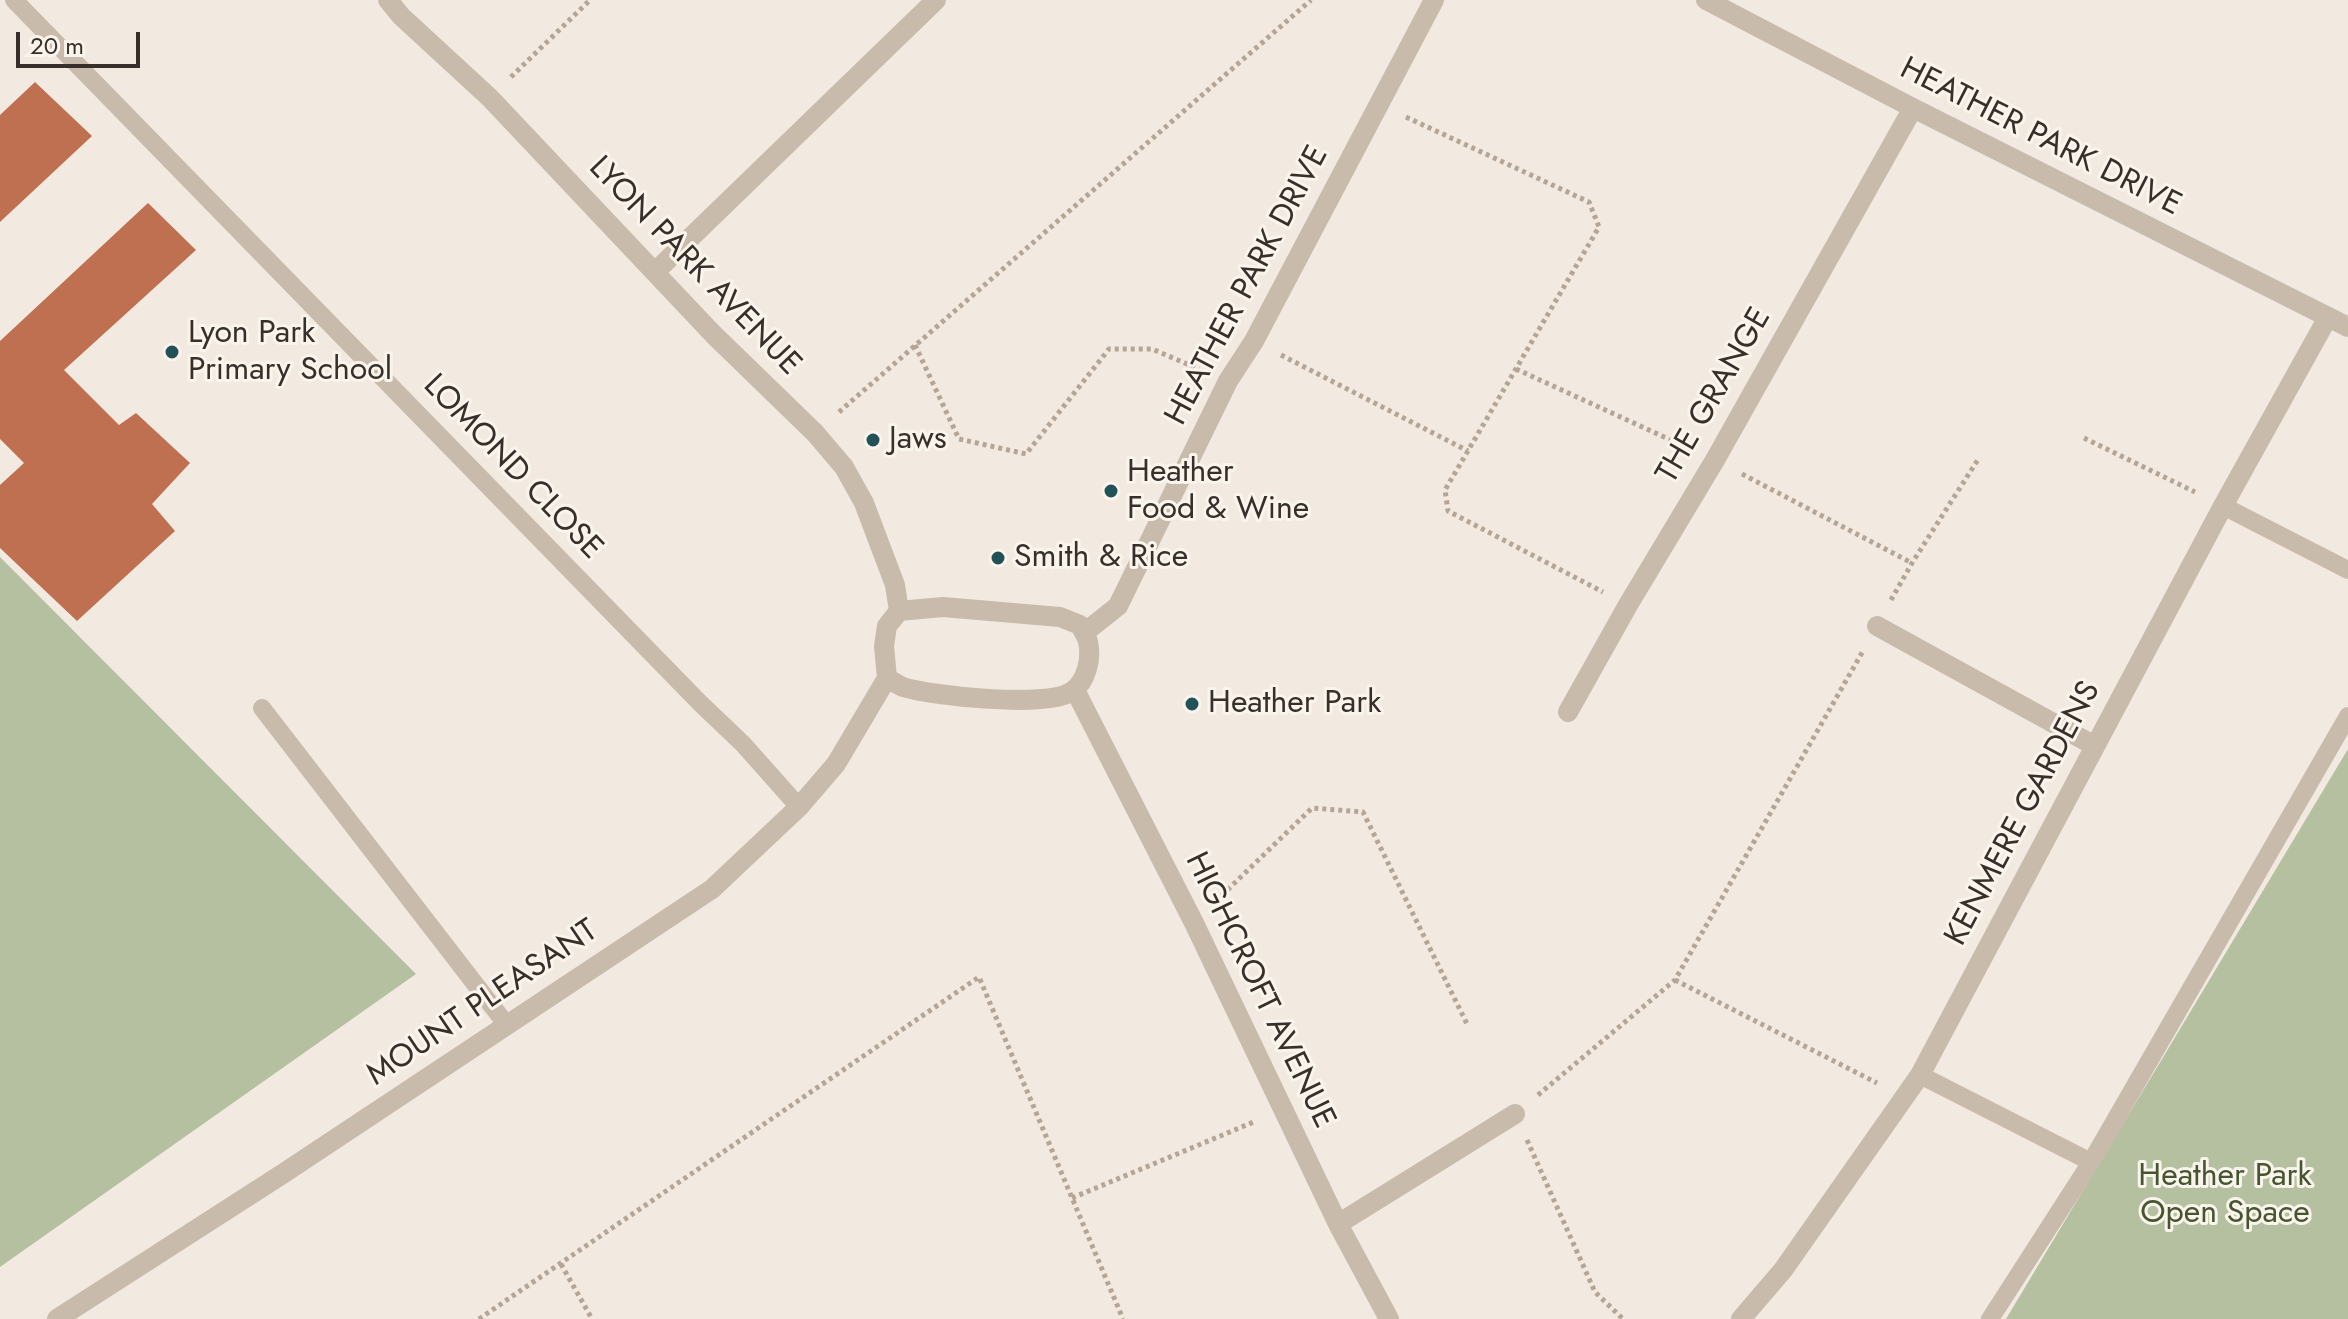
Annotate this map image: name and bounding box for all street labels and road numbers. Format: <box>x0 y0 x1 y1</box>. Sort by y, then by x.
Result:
street label: HEATHER PARK DRIVE <box>1893 50 2187 226</box>
street label: HEATHER PARK DRIVE <box>1158 140 1338 432</box>
street label: LYON PARK AVENUE <box>580 150 808 384</box>
street label: THE GRANGE <box>1649 302 1781 490</box>
street label: LOMOND CLOSE <box>414 368 610 568</box>
street label: KENMERE GARDENS <box>1938 675 2110 953</box>
street label: HIGHCROFT AVENUE <box>1176 847 1342 1135</box>
street label: MOUNT PLEASANT <box>361 913 605 1095</box>

